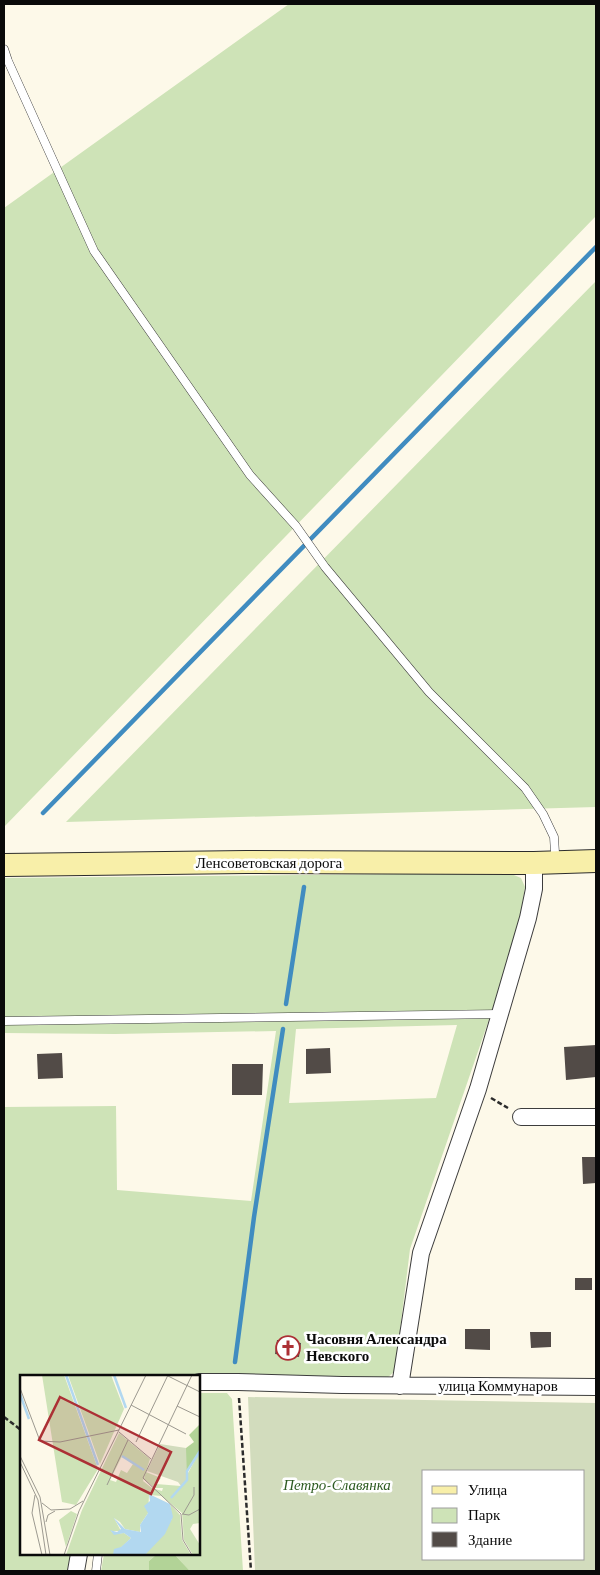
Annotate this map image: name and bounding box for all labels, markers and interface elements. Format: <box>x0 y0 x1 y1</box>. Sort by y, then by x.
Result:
street label: Ленсоветовская дорога <box>196 855 343 871</box>
place label: Часовня Александра Невского <box>306 1331 447 1364</box>
church icon: Часовня Александра Невского <box>275 1335 301 1361</box>
inset map <box>20 1375 200 1555</box>
street label: улица Коммунаров <box>438 1378 558 1394</box>
legend <box>422 1470 585 1560</box>
park label: Петро-Славянка <box>282 1477 391 1493</box>
text: Улица <box>468 1482 507 1498</box>
text: Парк <box>468 1507 501 1523</box>
text: Здание <box>468 1532 512 1548</box>

